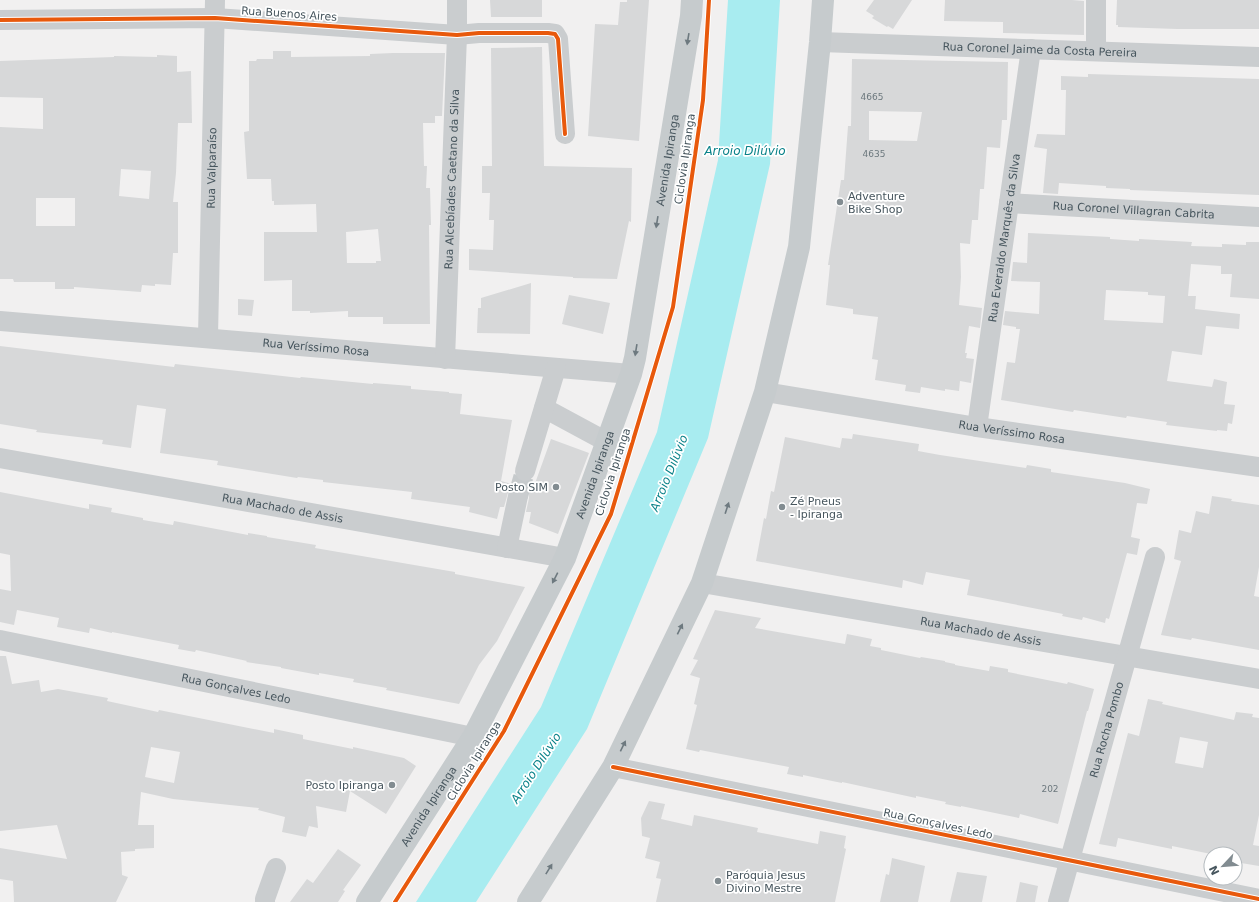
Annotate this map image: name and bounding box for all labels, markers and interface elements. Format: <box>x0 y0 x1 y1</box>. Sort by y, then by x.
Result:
street label: Rua Buenos Aires <box>241 4 338 24</box>
one-way arrow <box>684 33 690 45</box>
street label: Rua Coronel Jaime da Costa Pereira <box>942 40 1137 59</box>
street label: Rua Alcebíades Caetano da Silva <box>442 89 462 270</box>
house number: 4665 <box>861 92 883 102</box>
street label: Avenida Ipiranga <box>654 113 681 207</box>
street label: Ciclovia Ipiranga <box>672 113 698 205</box>
street label: Rua Valparaíso <box>204 127 219 209</box>
water label: Arroio Dilúvio <box>703 144 786 158</box>
house number: 4635 <box>863 149 885 159</box>
street label: Rua Everaldo Marquês da Silva <box>986 153 1022 323</box>
place label: Adventure Bike Shop <box>848 190 905 216</box>
marker: Adventure Bike Shop <box>835 197 845 207</box>
street label: Rua Coronel Villagran Cabrita <box>1052 199 1215 221</box>
one-way arrow <box>654 216 660 228</box>
street label: Rua Veríssimo Rosa <box>262 336 370 358</box>
one-way arrow <box>633 344 639 357</box>
street label: Rua Veríssimo Rosa <box>958 418 1066 446</box>
street label: Ciclovia Ipiranga <box>593 426 633 518</box>
street label: Avenida Ipiranga <box>573 429 617 520</box>
water label: Arroio Dilúvio <box>647 433 691 514</box>
place label: Posto SIM <box>495 481 548 494</box>
marker: Posto SIM <box>551 482 561 492</box>
street label: Rua Machado de Assis <box>221 491 344 525</box>
place label: Zé Pneus - Ipiranga <box>790 495 843 521</box>
one-way arrow <box>724 501 730 513</box>
marker: Zé Pneus - Ipiranga <box>777 502 787 512</box>
one-way arrow <box>552 572 558 584</box>
street label: Rua Machado de Assis <box>919 614 1043 648</box>
one-way arrow <box>677 623 683 634</box>
street label: Rua Gonçalves Ledo <box>180 671 292 706</box>
street label: Rua Rocha Pombo <box>1087 680 1126 779</box>
street label: Ciclovia Ipiranga <box>444 719 504 803</box>
water label: Arroio Dilúvio <box>507 730 564 807</box>
one-way arrow <box>620 740 626 751</box>
street label: Avenida Ipiranga <box>398 764 459 849</box>
place label: Posto Ipiranga <box>306 779 384 792</box>
marker: Posto Ipiranga <box>387 780 397 790</box>
house number: 202 <box>1041 784 1059 794</box>
street label: Rua Gonçalves Ledo <box>882 806 994 842</box>
north arrow <box>1203 846 1243 886</box>
text: N <box>1207 863 1222 877</box>
one-way arrow <box>545 864 553 874</box>
place label: Paróquia Jesus Divino Mestre <box>726 869 806 895</box>
marker: Paróquia Jesus Divino Mestre <box>713 876 723 886</box>

